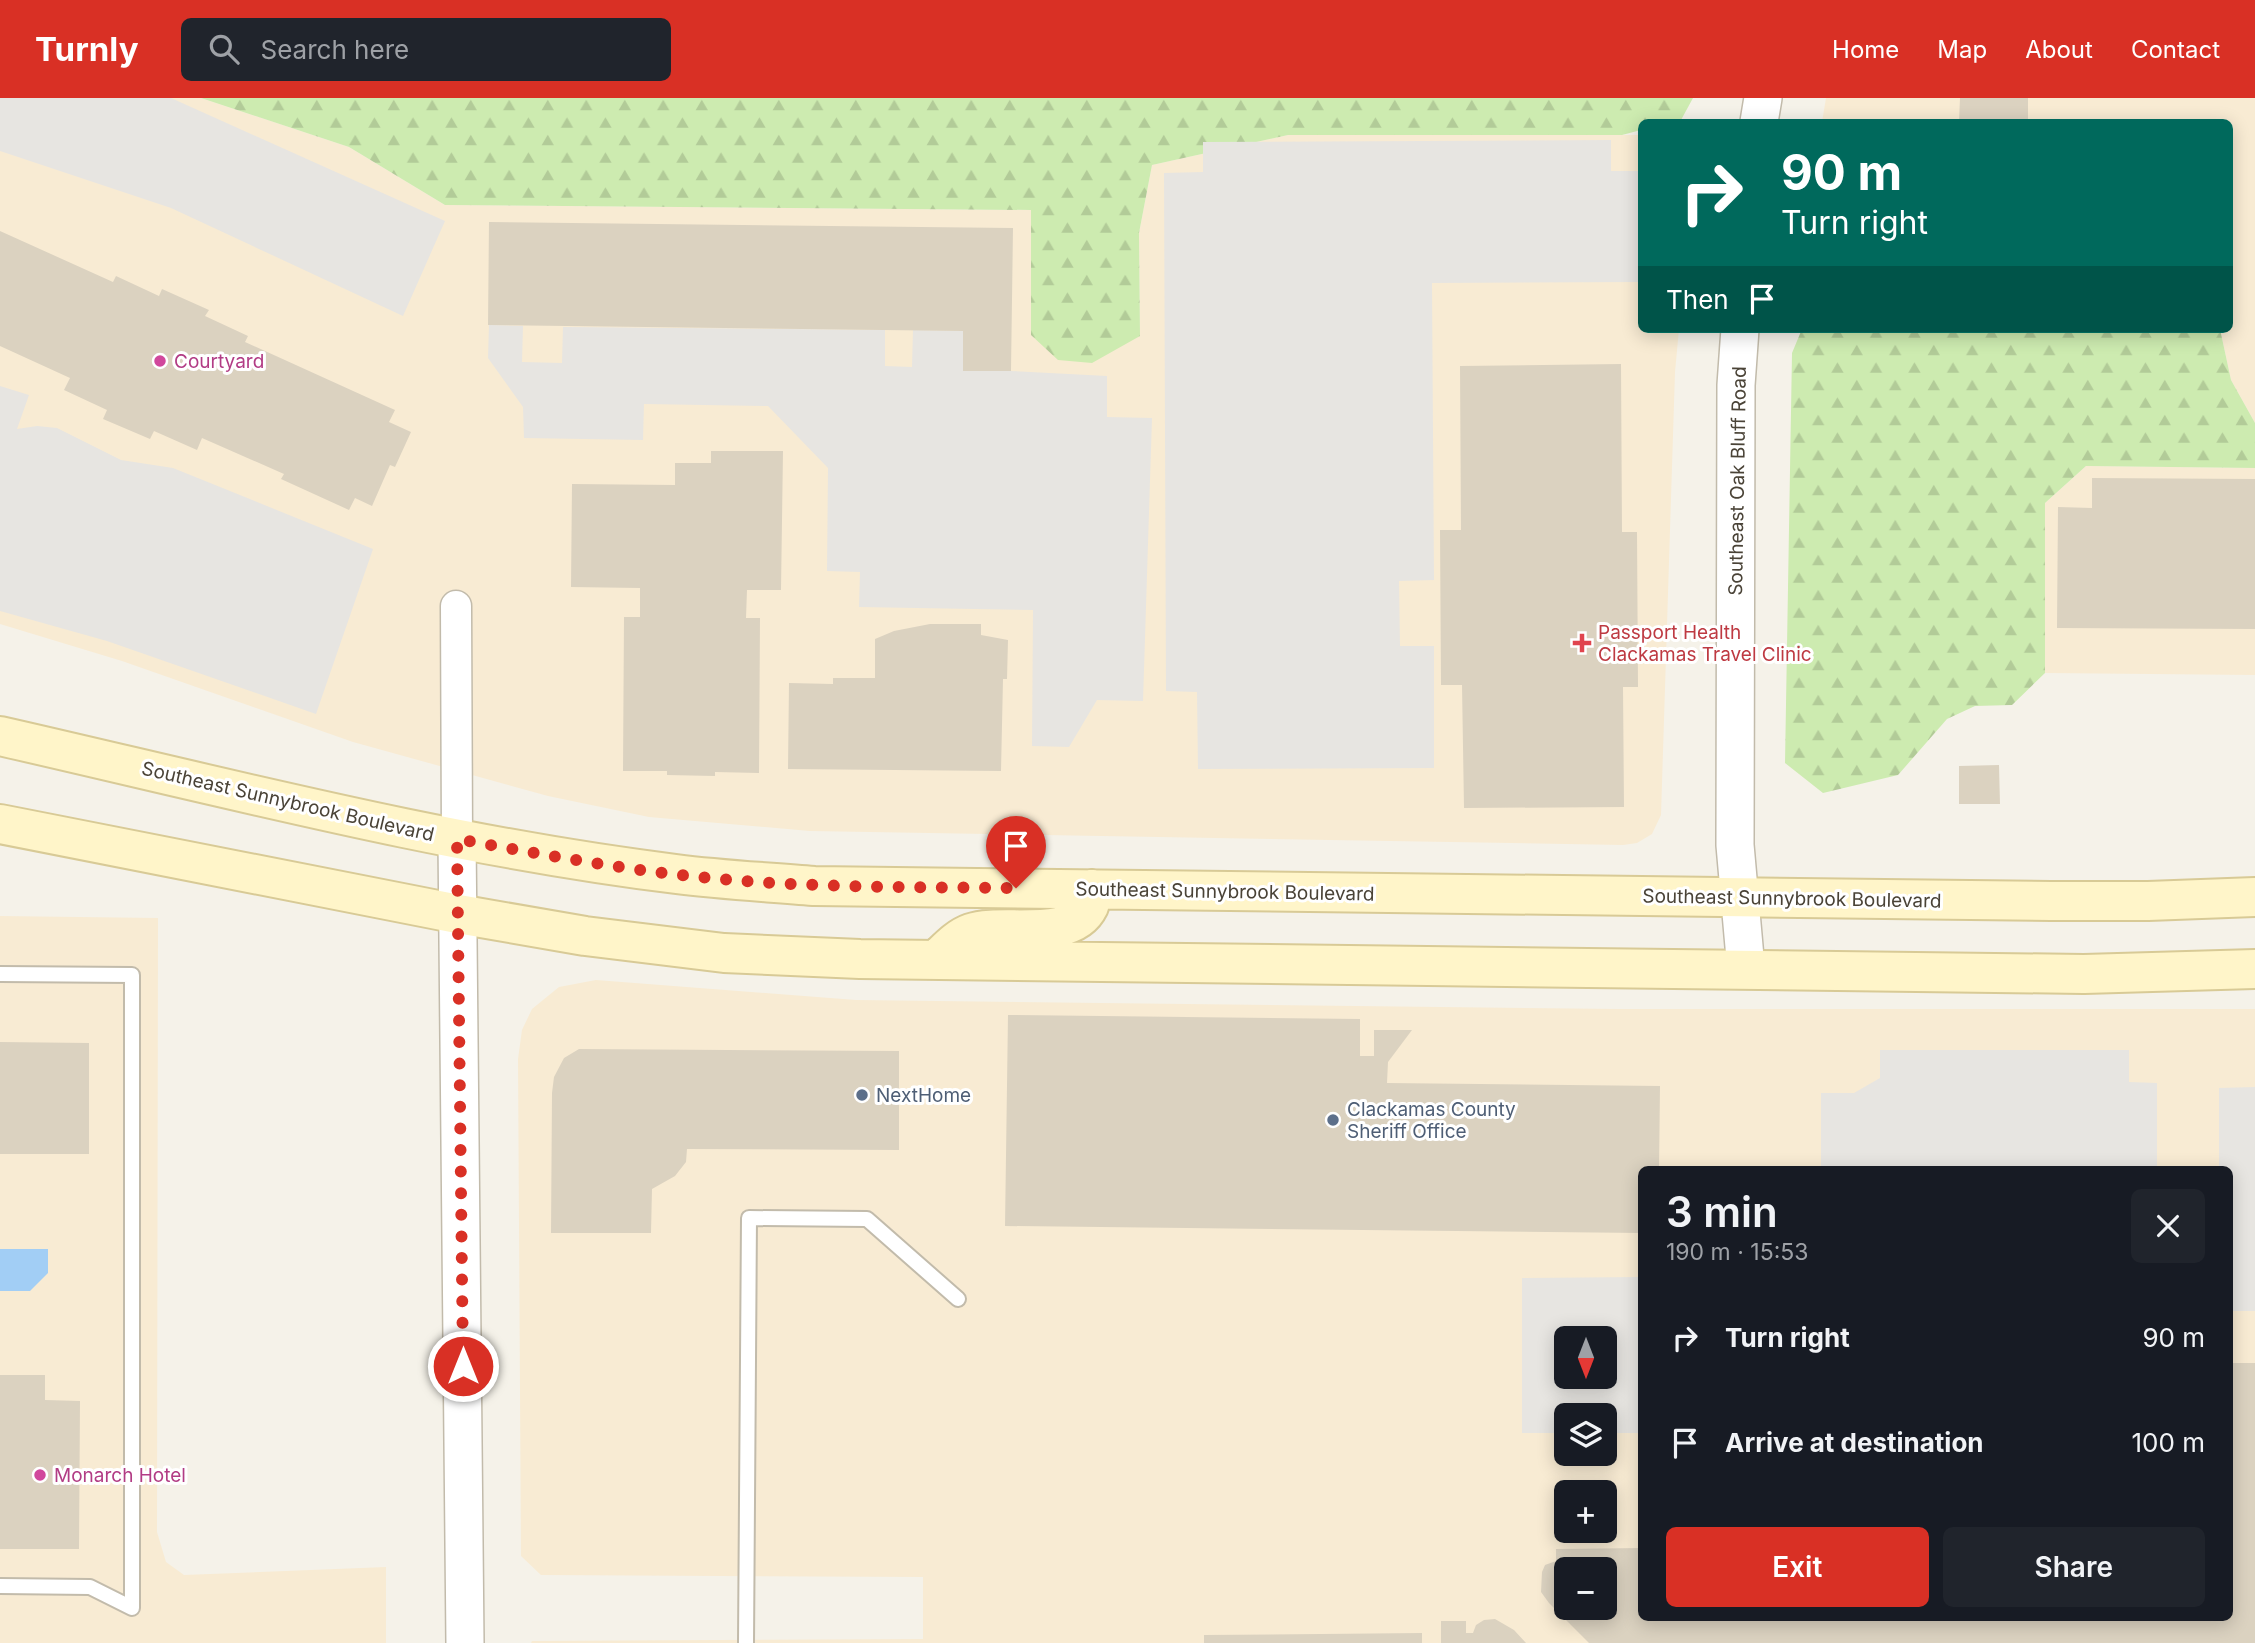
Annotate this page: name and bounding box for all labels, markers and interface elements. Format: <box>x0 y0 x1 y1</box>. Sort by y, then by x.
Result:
search box <box>181 18 671 81</box>
text: Turnly <box>35 29 139 69</box>
icon: search <box>205 30 243 68</box>
text: Search here <box>261 34 409 65</box>
text: Home <box>1832 35 1899 64</box>
text: Map <box>1937 35 1987 64</box>
text: About <box>2025 35 2093 64</box>
text: Contact <box>2131 35 2220 64</box>
text: 90 m <box>1781 143 1902 202</box>
icon: right <box>1666 147 1757 238</box>
text: Turn right <box>1781 203 1928 242</box>
icon: arrive <box>1743 280 1781 318</box>
text: Then <box>1666 284 1729 315</box>
place label: Courtyard <box>174 350 264 373</box>
marker: Courtyard <box>152 353 168 369</box>
street label: Southeast Oak Bluff Road <box>1724 366 1751 596</box>
place label: Passport Health Clackamas Travel Clinic <box>1598 621 1812 666</box>
marker: Passport Health Clackamas Travel Clinic <box>1572 633 1592 653</box>
street label: Southeast Sunnybrook Boulevard <box>139 757 436 846</box>
pin <box>986 816 1046 888</box>
icon: arrive <box>997 827 1035 865</box>
street label: Southeast Sunnybrook Boulevard <box>1075 877 1375 906</box>
street label: Southeast Sunnybrook Boulevard <box>1642 884 1942 913</box>
place label: NextHome <box>876 1084 971 1107</box>
marker: NextHome <box>854 1087 870 1103</box>
place label: Clackamas County Sheriff Office <box>1347 1098 1516 1143</box>
marker: Clackamas County Sheriff Office <box>1325 1112 1341 1128</box>
text: 3 min <box>1666 1186 1778 1237</box>
button: close <box>2131 1189 2205 1263</box>
text: 190 m · 15:53 <box>1666 1238 1808 1266</box>
icon: right <box>1666 1319 1704 1357</box>
text: Turn right <box>1725 1322 1850 1353</box>
text: 90 m <box>2142 1322 2205 1353</box>
north arrow <box>1554 1326 1617 1390</box>
map controls <box>1554 1326 1617 1620</box>
position arrow <box>426 1329 500 1403</box>
button: layers <box>1554 1403 1617 1466</box>
icon: arrive <box>1666 1424 1704 1462</box>
text: Arrive at destination <box>1725 1427 1984 1458</box>
text: 100 m <box>2132 1427 2205 1458</box>
place label: Monarch Hotel <box>54 1464 186 1487</box>
marker: Monarch Hotel <box>32 1467 48 1483</box>
button: + <box>1554 1480 1617 1543</box>
button: Exit <box>1666 1527 1929 1607</box>
button: Share <box>1943 1527 2205 1607</box>
button: − <box>1554 1557 1617 1620</box>

